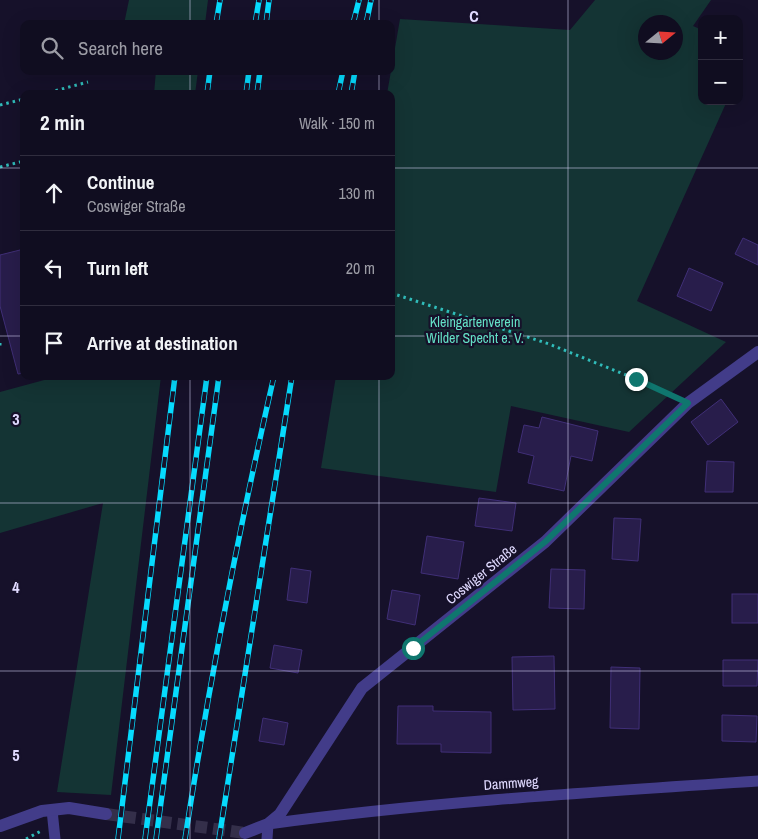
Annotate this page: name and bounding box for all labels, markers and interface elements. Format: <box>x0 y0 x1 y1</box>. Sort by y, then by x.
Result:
text: C <box>469 5 479 27</box>
north arrow <box>638 15 683 60</box>
map controls <box>698 15 743 105</box>
button: + <box>698 15 743 60</box>
search box <box>20 20 395 75</box>
icon: search <box>38 34 66 62</box>
text: Search here <box>78 35 163 61</box>
button: − <box>698 60 743 105</box>
text: 2 min <box>40 108 85 137</box>
text: Walk · 150 m <box>299 112 375 134</box>
text: Continue <box>87 169 155 195</box>
icon: ahead <box>40 179 68 207</box>
text: 130 m <box>339 182 375 204</box>
text: Coswiger Straße <box>87 195 185 217</box>
icon: left <box>40 254 68 282</box>
text: Turn left <box>87 255 148 281</box>
text: 20 m <box>346 257 375 279</box>
park label: Kleingartenverein Wilder Specht e. V. <box>426 313 524 347</box>
icon: arrive <box>40 329 68 357</box>
text: Arrive at destination <box>87 330 238 356</box>
route end <box>625 368 648 391</box>
text: 3 <box>12 408 20 430</box>
street label: Coswiger Straße <box>442 540 520 608</box>
text: 4 <box>12 576 20 598</box>
route start <box>402 637 425 660</box>
text: 5 <box>12 744 20 766</box>
street label: Dammweg <box>483 772 540 794</box>

